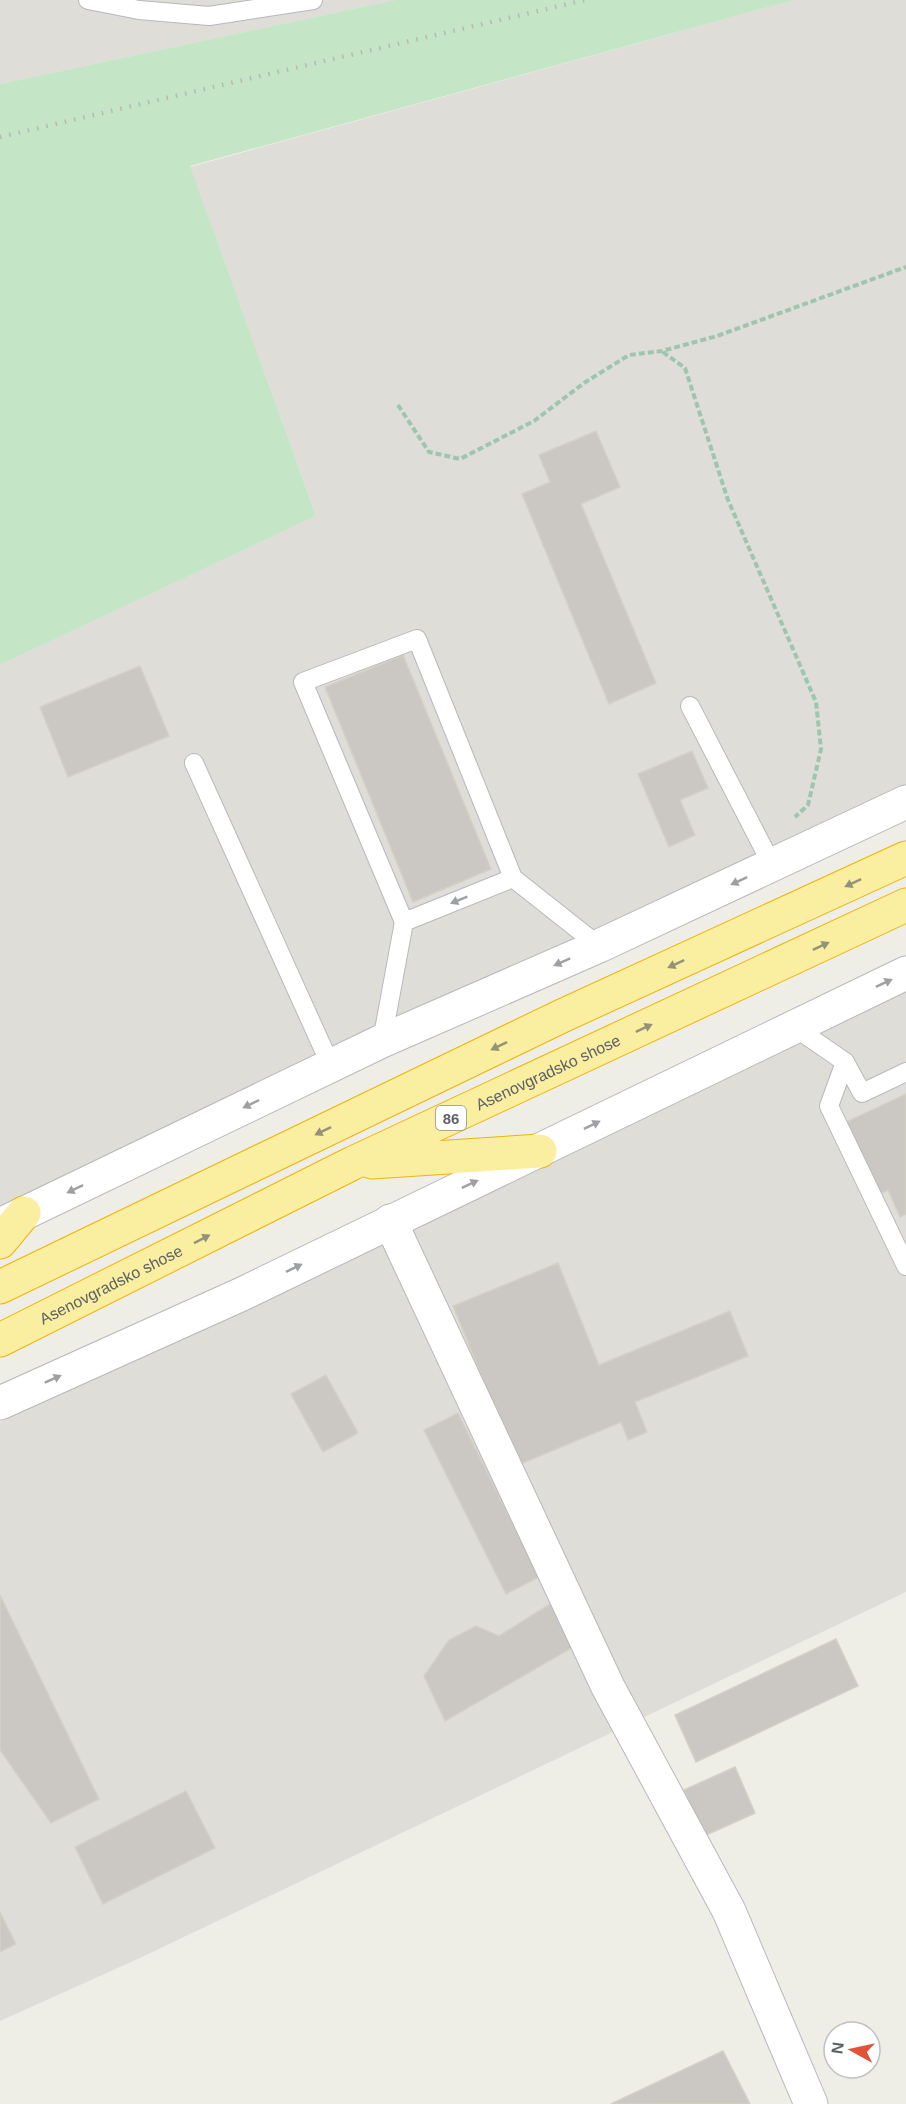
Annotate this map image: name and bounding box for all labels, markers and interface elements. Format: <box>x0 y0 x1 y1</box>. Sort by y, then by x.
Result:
one-way arrow <box>730 876 747 885</box>
one-way arrow <box>844 878 861 887</box>
one-way arrow <box>450 896 468 905</box>
one-way arrow <box>812 942 829 951</box>
one-way arrow <box>552 957 570 967</box>
one-way arrow <box>667 959 684 968</box>
one-way arrow <box>875 979 892 988</box>
one-way arrow <box>635 1024 652 1033</box>
street label: Asenovgradsko shose <box>473 1031 623 1113</box>
one-way arrow <box>490 1042 507 1051</box>
one-way arrow <box>242 1100 259 1109</box>
road number: 86 <box>436 1106 466 1130</box>
one-way arrow <box>583 1120 601 1130</box>
one-way arrow <box>315 1127 332 1136</box>
one-way arrow <box>461 1179 478 1188</box>
one-way arrow <box>67 1184 84 1193</box>
one-way arrow <box>194 1234 211 1243</box>
street label: Asenovgradsko shose <box>37 1241 185 1327</box>
one-way arrow <box>285 1264 303 1274</box>
one-way arrow <box>45 1374 63 1384</box>
north arrow <box>822 2020 882 2080</box>
text: N <box>828 2041 847 2055</box>

